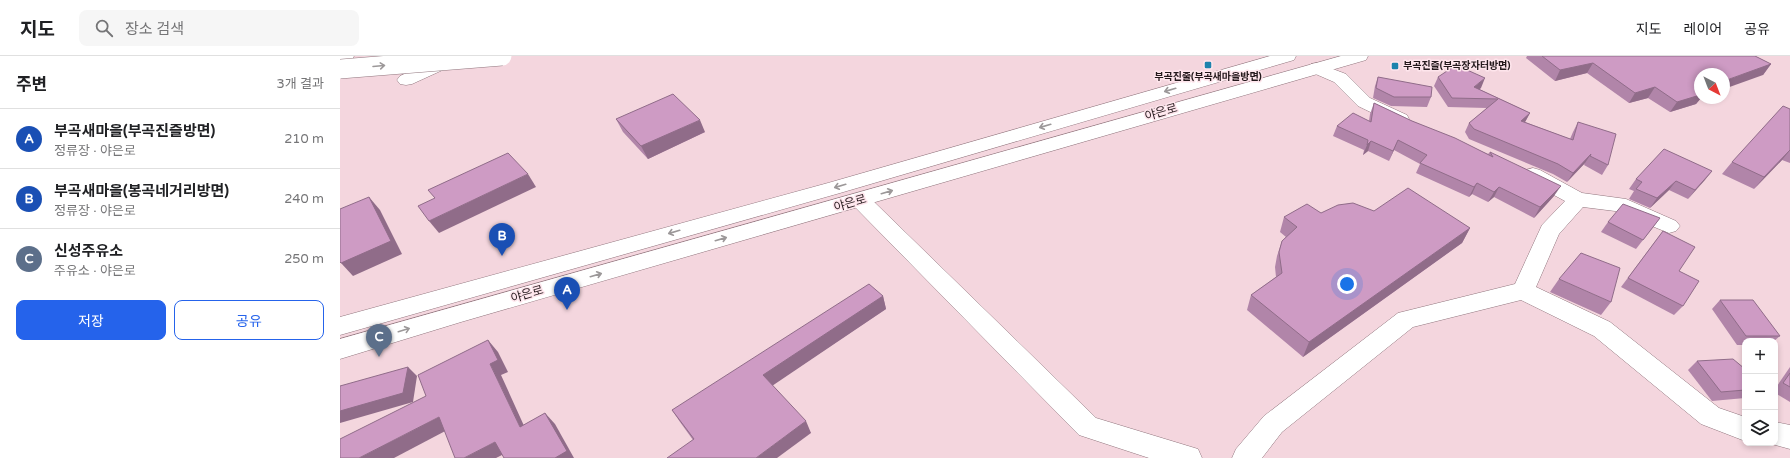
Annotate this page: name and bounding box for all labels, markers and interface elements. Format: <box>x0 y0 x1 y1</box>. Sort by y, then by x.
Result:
search box <box>79 10 359 46</box>
icon: search <box>93 17 115 39</box>
text: 지도 <box>20 19 55 41</box>
text: 장소 검색 <box>125 20 184 38</box>
text: 지도 <box>1636 21 1662 38</box>
text: 레이어 <box>1684 21 1722 38</box>
text: 공유 <box>1744 21 1770 38</box>
marker: 부곡진줄(부곡새마을방면) <box>1203 60 1213 70</box>
place label: 부곡진즐(부곡장자터방면) <box>1403 60 1510 72</box>
marker: 부곡진즐(부곡장자터방면) <box>1390 61 1400 71</box>
one-way arrow <box>372 62 385 69</box>
north arrow <box>1694 68 1730 104</box>
place label: 부곡진줄(부곡새마을방면) <box>1154 71 1262 83</box>
text: 주변 <box>16 74 47 95</box>
text: 3개 결과 <box>277 76 324 92</box>
one-way arrow <box>1164 87 1177 94</box>
street label: 야은로 <box>1143 101 1179 123</box>
text: 부곡새마을(부곡진즐방면) <box>54 122 215 140</box>
one-way arrow <box>1039 123 1052 131</box>
text: A <box>24 131 34 147</box>
text: 210 m <box>284 131 324 147</box>
text: 정류장 · 야은로 <box>54 143 136 159</box>
text: 부곡새마을(봉곡네거리방면) <box>54 182 229 200</box>
one-way arrow <box>833 183 846 190</box>
one-way arrow <box>880 188 893 195</box>
text: B <box>24 191 34 207</box>
text: 240 m <box>284 191 324 207</box>
street label: 야은로 <box>832 192 868 214</box>
text: 정류장 · 야은로 <box>54 203 136 219</box>
pin: B <box>489 223 515 256</box>
one-way arrow <box>668 229 681 236</box>
one-way arrow <box>715 235 728 242</box>
text: 신성주유소 <box>54 242 123 260</box>
text: C <box>24 251 34 267</box>
text: 250 m <box>284 251 324 267</box>
text: 주유소 · 야은로 <box>54 263 136 279</box>
one-way arrow <box>590 270 603 278</box>
your location <box>1337 274 1357 294</box>
pin: A <box>554 277 580 310</box>
street label: 야은로 <box>509 283 545 305</box>
button: 저장 <box>16 300 166 340</box>
button: 공유 <box>174 300 324 340</box>
pin: C <box>366 324 392 357</box>
one-way arrow <box>397 326 410 333</box>
map controls <box>1742 338 1778 446</box>
button: + <box>1742 338 1778 374</box>
button: − <box>1742 374 1778 410</box>
button: layers <box>1742 410 1778 446</box>

